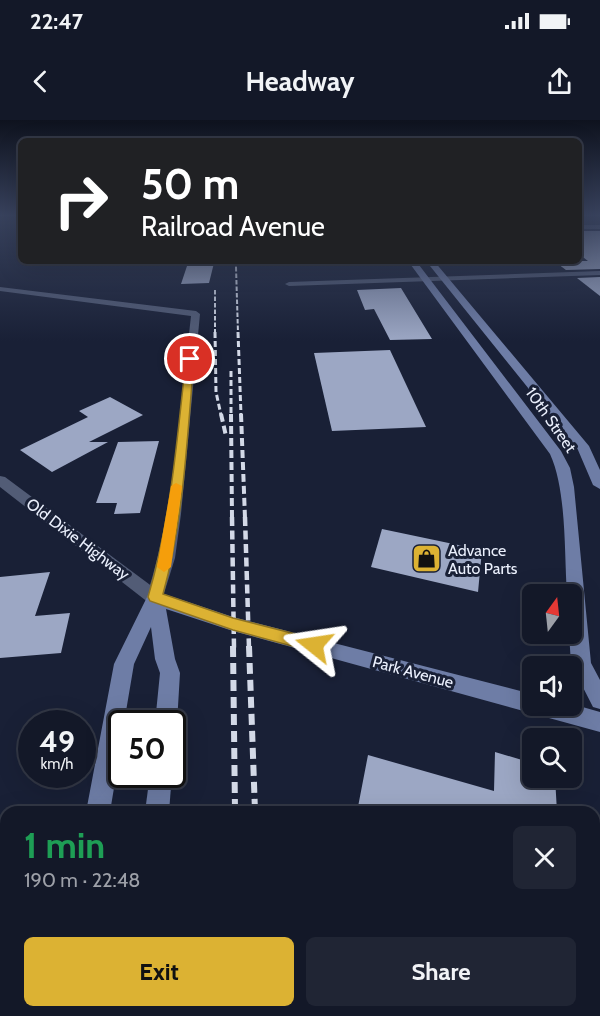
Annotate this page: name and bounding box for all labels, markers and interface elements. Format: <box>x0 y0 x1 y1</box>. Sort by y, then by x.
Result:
text: 22:47 <box>30 8 83 35</box>
icon: back <box>24 65 57 98</box>
text: Headway <box>246 65 354 98</box>
icon: share <box>543 65 576 98</box>
text: 50 m <box>141 158 239 210</box>
icon: right <box>42 162 120 240</box>
text: Railroad Avenue <box>141 210 325 243</box>
pin <box>164 333 215 384</box>
icon: arrive <box>173 342 206 375</box>
street label: 10th Street <box>522 384 581 457</box>
street label: Old Dixie Highway <box>23 494 133 584</box>
place label: Advance Auto Parts <box>448 541 518 578</box>
shop icon: Advance Auto Parts <box>411 543 443 575</box>
north arrow <box>522 584 582 644</box>
map controls <box>522 584 582 788</box>
position arrow <box>282 613 346 677</box>
street label: Park Avenue <box>370 652 456 692</box>
button: sound <box>522 656 582 716</box>
speed limit sign: 50 <box>108 710 186 788</box>
text: 49 <box>39 723 75 760</box>
button: search <box>522 728 582 788</box>
text: km/h <box>41 755 73 773</box>
text: 1 min <box>24 823 105 867</box>
button: close <box>513 826 576 889</box>
text: 190 m · 22:48 <box>24 868 140 892</box>
button: Exit <box>24 937 294 1006</box>
button: Share <box>306 937 576 1006</box>

